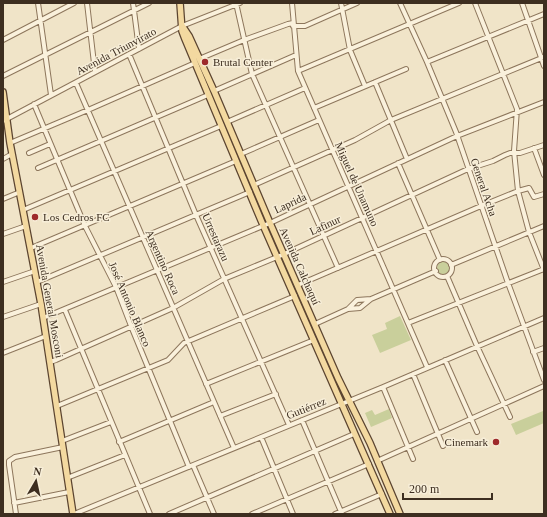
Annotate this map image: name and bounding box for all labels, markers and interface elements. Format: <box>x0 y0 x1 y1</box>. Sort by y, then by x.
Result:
street label: Avenida Triunvirato <box>74 25 158 77</box>
place label: Brutal Center <box>213 56 273 68</box>
marker: Brutal Center <box>200 57 210 67</box>
street label: Miguel de Unamuno <box>333 140 381 228</box>
street label: General Acha <box>469 157 500 218</box>
street label: Laprida <box>272 190 308 216</box>
place label: Los Cedros FC <box>43 211 110 223</box>
street label: Urrestarazu <box>200 211 232 263</box>
marker: Los Cedros FC <box>30 212 40 222</box>
street label: Lafinur <box>308 212 343 237</box>
street label: Avenida Calchaquí <box>277 225 323 307</box>
street label: Argentino Roca <box>143 228 183 296</box>
street label: Avenida General Mosconi <box>34 243 66 359</box>
street label: José Antonio Blanco <box>107 260 154 349</box>
street label: Gutiérrez <box>284 395 328 421</box>
place label: Cinemark <box>445 436 488 448</box>
marker: Cinemark <box>491 437 501 447</box>
north arrow <box>16 461 56 501</box>
text: N <box>33 465 42 478</box>
scale bar <box>403 475 492 501</box>
text: 200 m <box>409 482 440 496</box>

